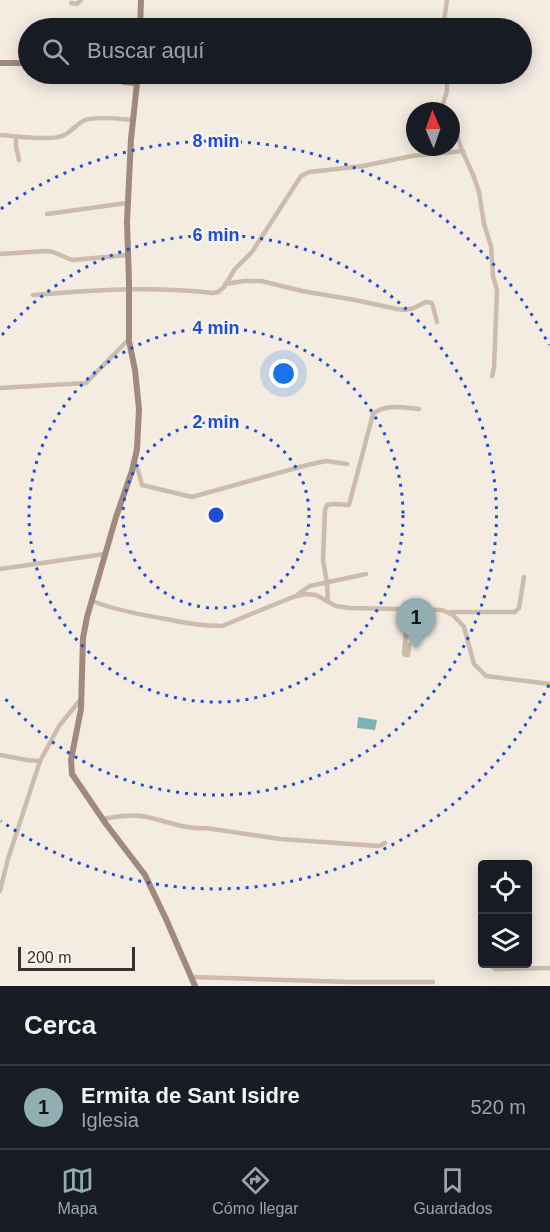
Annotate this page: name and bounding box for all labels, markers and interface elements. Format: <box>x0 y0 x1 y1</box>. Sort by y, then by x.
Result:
search box <box>18 18 532 84</box>
icon: search <box>39 35 72 68</box>
text: Buscar aquí <box>87 38 204 63</box>
north arrow <box>406 102 460 156</box>
text: 8 min <box>192 131 240 151</box>
text: 6 min <box>192 225 240 245</box>
text: 4 min <box>192 318 240 338</box>
your location <box>269 359 298 388</box>
text: 2 min <box>192 412 240 432</box>
centre of rings <box>206 505 226 525</box>
pin: 1 <box>396 598 436 648</box>
map controls <box>478 860 532 968</box>
button: locate <box>478 860 532 914</box>
button: layers <box>478 914 532 968</box>
scale bar <box>18 944 135 972</box>
text: 200 m <box>27 949 71 966</box>
text: Cerca <box>24 1010 96 1040</box>
text: Ermita de Sant Isidre <box>81 1083 300 1108</box>
text: 1 <box>38 1096 49 1118</box>
text: 520 m <box>470 1096 526 1118</box>
text: Iglesia <box>81 1109 139 1131</box>
tab: Mapa <box>57 1164 97 1218</box>
tab: Cómo llegar <box>212 1164 299 1218</box>
tab: Guardados <box>413 1164 493 1218</box>

